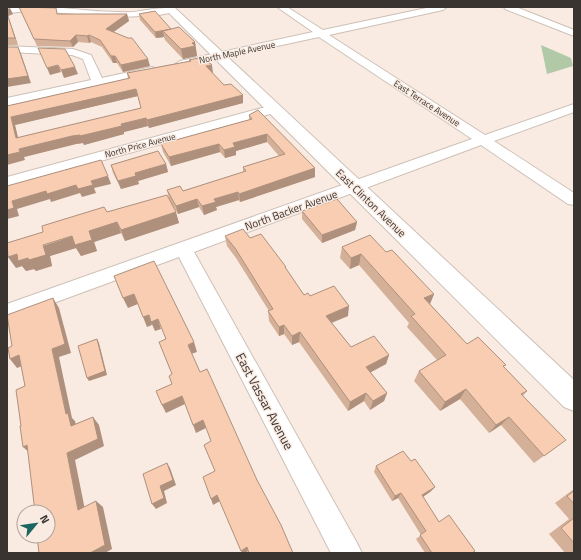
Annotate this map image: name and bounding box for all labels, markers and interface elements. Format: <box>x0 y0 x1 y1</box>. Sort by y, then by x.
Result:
street label: North Maple Avenue <box>198 37 277 66</box>
street label: East Terrace Avenue <box>391 77 463 130</box>
street label: North Price Avenue <box>103 129 177 161</box>
street label: East Clinton Avenue <box>332 165 410 241</box>
street label: North Backer Avenue <box>242 186 340 234</box>
street label: East Vassar Avenue <box>231 349 299 453</box>
north arrow <box>16 504 56 544</box>
text: N <box>36 512 54 526</box>

